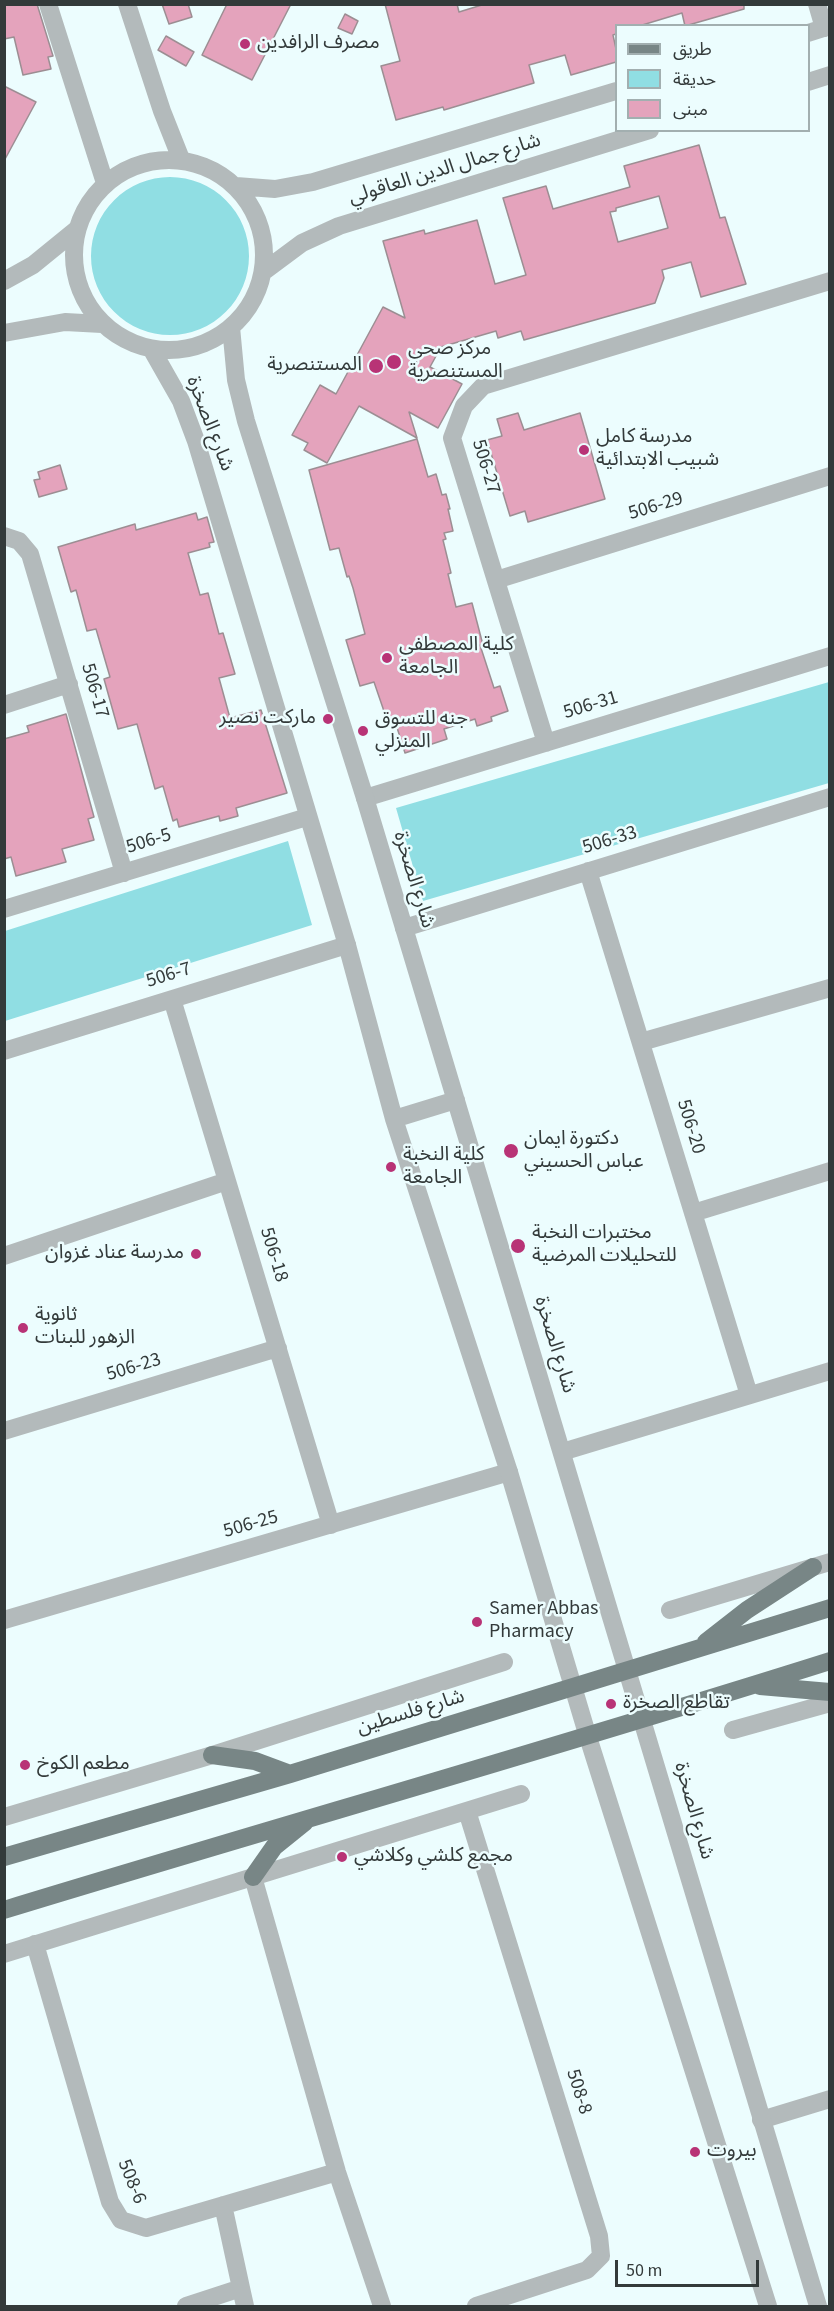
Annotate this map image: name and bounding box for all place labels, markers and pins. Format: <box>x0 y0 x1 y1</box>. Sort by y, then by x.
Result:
place label: مصرف الرافدين <box>257 32 380 56</box>
marker: مصرف الرافدين <box>238 37 252 51</box>
place label: مركز صحي المستنصرية <box>408 338 503 385</box>
marker: مركز صحي المستنصرية <box>385 353 403 371</box>
place label: المستنصرية <box>267 354 362 378</box>
marker: المستنصرية <box>367 357 385 375</box>
place label: مدرسة كامل شبيب الابتدائية <box>596 426 719 473</box>
marker: مدرسة كامل شبيب الابتدائية <box>577 443 591 457</box>
place label: كلية المصطفى الجامعة <box>399 634 514 681</box>
marker: كلية المصطفى الجامعة <box>380 651 394 665</box>
place label: ماركت نصير <box>219 707 316 731</box>
place label: جنه للتسوق المنزلي <box>375 708 468 755</box>
marker: ماركت نصير <box>321 712 335 726</box>
marker: جنه للتسوق المنزلي <box>356 724 370 738</box>
place label: دكتورة ايمان عباس الحسيني <box>524 1128 644 1175</box>
marker: دكتورة ايمان عباس الحسيني <box>502 1142 520 1160</box>
place label: كلية النخبة الجامعة <box>403 1144 485 1191</box>
marker: كلية النخبة الجامعة <box>384 1160 398 1174</box>
place label: مختبرات النخبة للتحليلات المرضية <box>532 1222 677 1269</box>
marker: مختبرات النخبة للتحليلات المرضية <box>509 1237 527 1255</box>
place label: مدرسة عناد غزوان <box>45 1242 184 1266</box>
marker: مدرسة عناد غزوان <box>189 1247 203 1261</box>
place label: ثانوية الزهور للبنات <box>35 1304 135 1351</box>
marker: ثانوية الزهور للبنات <box>16 1321 30 1335</box>
place label: Samer Abbas Pharmacy <box>489 1598 598 1645</box>
marker: Samer Abbas Pharmacy <box>470 1615 484 1629</box>
place label: تقاطع الصخرة <box>623 1692 730 1716</box>
marker: تقاطع الصخرة <box>604 1697 618 1711</box>
place label: مطعم الكوخ <box>37 1753 130 1777</box>
marker: مطعم الكوخ <box>18 1758 32 1772</box>
place label: مجمع كلشي وكلاشي <box>354 1845 513 1869</box>
marker: مجمع كلشي وكلاشي <box>335 1850 349 1864</box>
place label: بيروت <box>707 2140 757 2164</box>
marker: بيروت <box>688 2145 702 2159</box>

